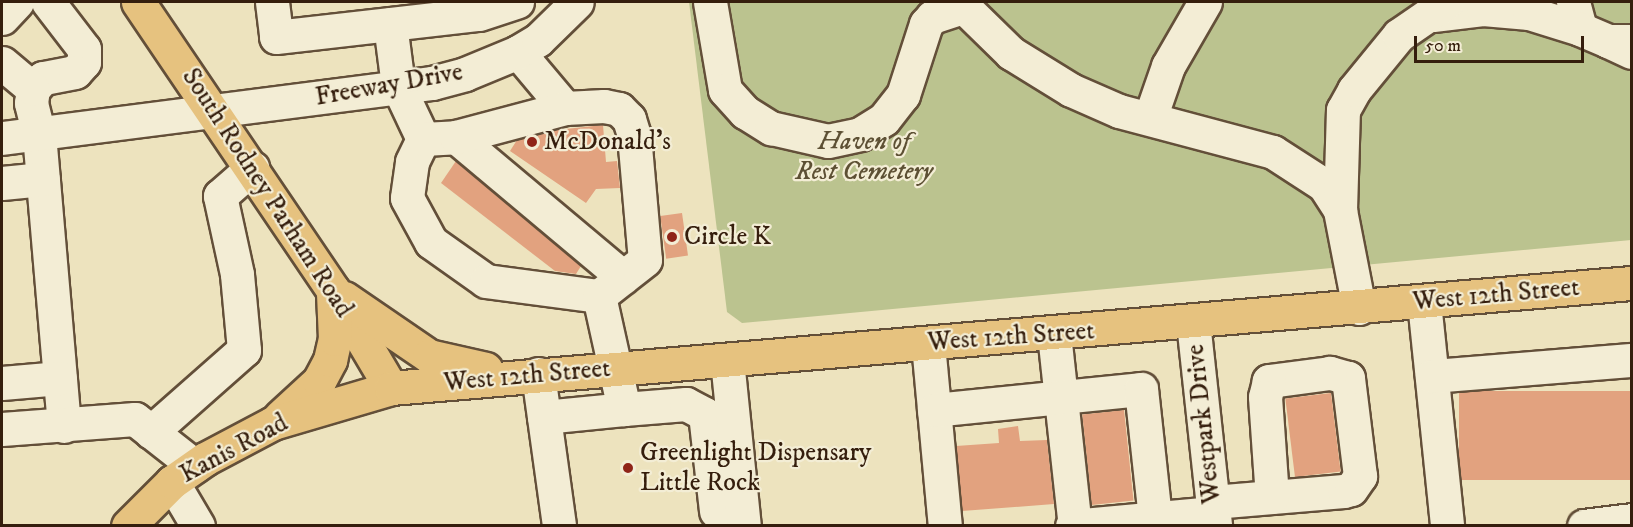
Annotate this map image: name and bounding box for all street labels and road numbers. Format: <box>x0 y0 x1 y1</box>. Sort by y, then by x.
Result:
street label: Freeway Drive <box>313 57 465 113</box>
street label: South Rodney Parham Road <box>175 63 359 323</box>
street label: West 12th Street <box>1411 272 1581 318</box>
street label: West 12th Street <box>926 316 1096 358</box>
street label: Westpark Drive <box>1180 343 1228 505</box>
street label: West 12th Street <box>442 353 612 399</box>
street label: Kanis Road <box>175 408 293 490</box>

